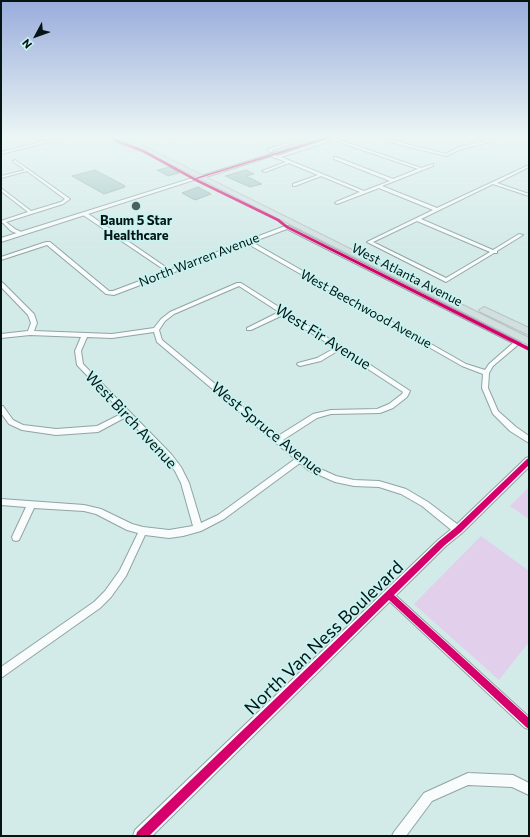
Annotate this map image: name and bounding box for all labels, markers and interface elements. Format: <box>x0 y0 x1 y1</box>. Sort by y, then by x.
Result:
north arrow <box>16 16 56 56</box>
text: N <box>19 37 34 52</box>
marker: Baum 5 Star Healthcare <box>130 200 142 212</box>
place label: Baum 5 Star Healthcare <box>100 213 172 244</box>
street label: North Warren Avenue <box>137 230 261 290</box>
street label: West Atlanta Avenue <box>349 240 465 310</box>
street label: West Beechwood Avenue <box>298 266 434 352</box>
street label: West Fir Avenue <box>272 300 374 374</box>
street label: West Birch Avenue <box>81 368 181 472</box>
street label: West Spruce Avenue <box>208 379 326 479</box>
street label: North Van Ness Boulevard <box>240 557 408 719</box>

